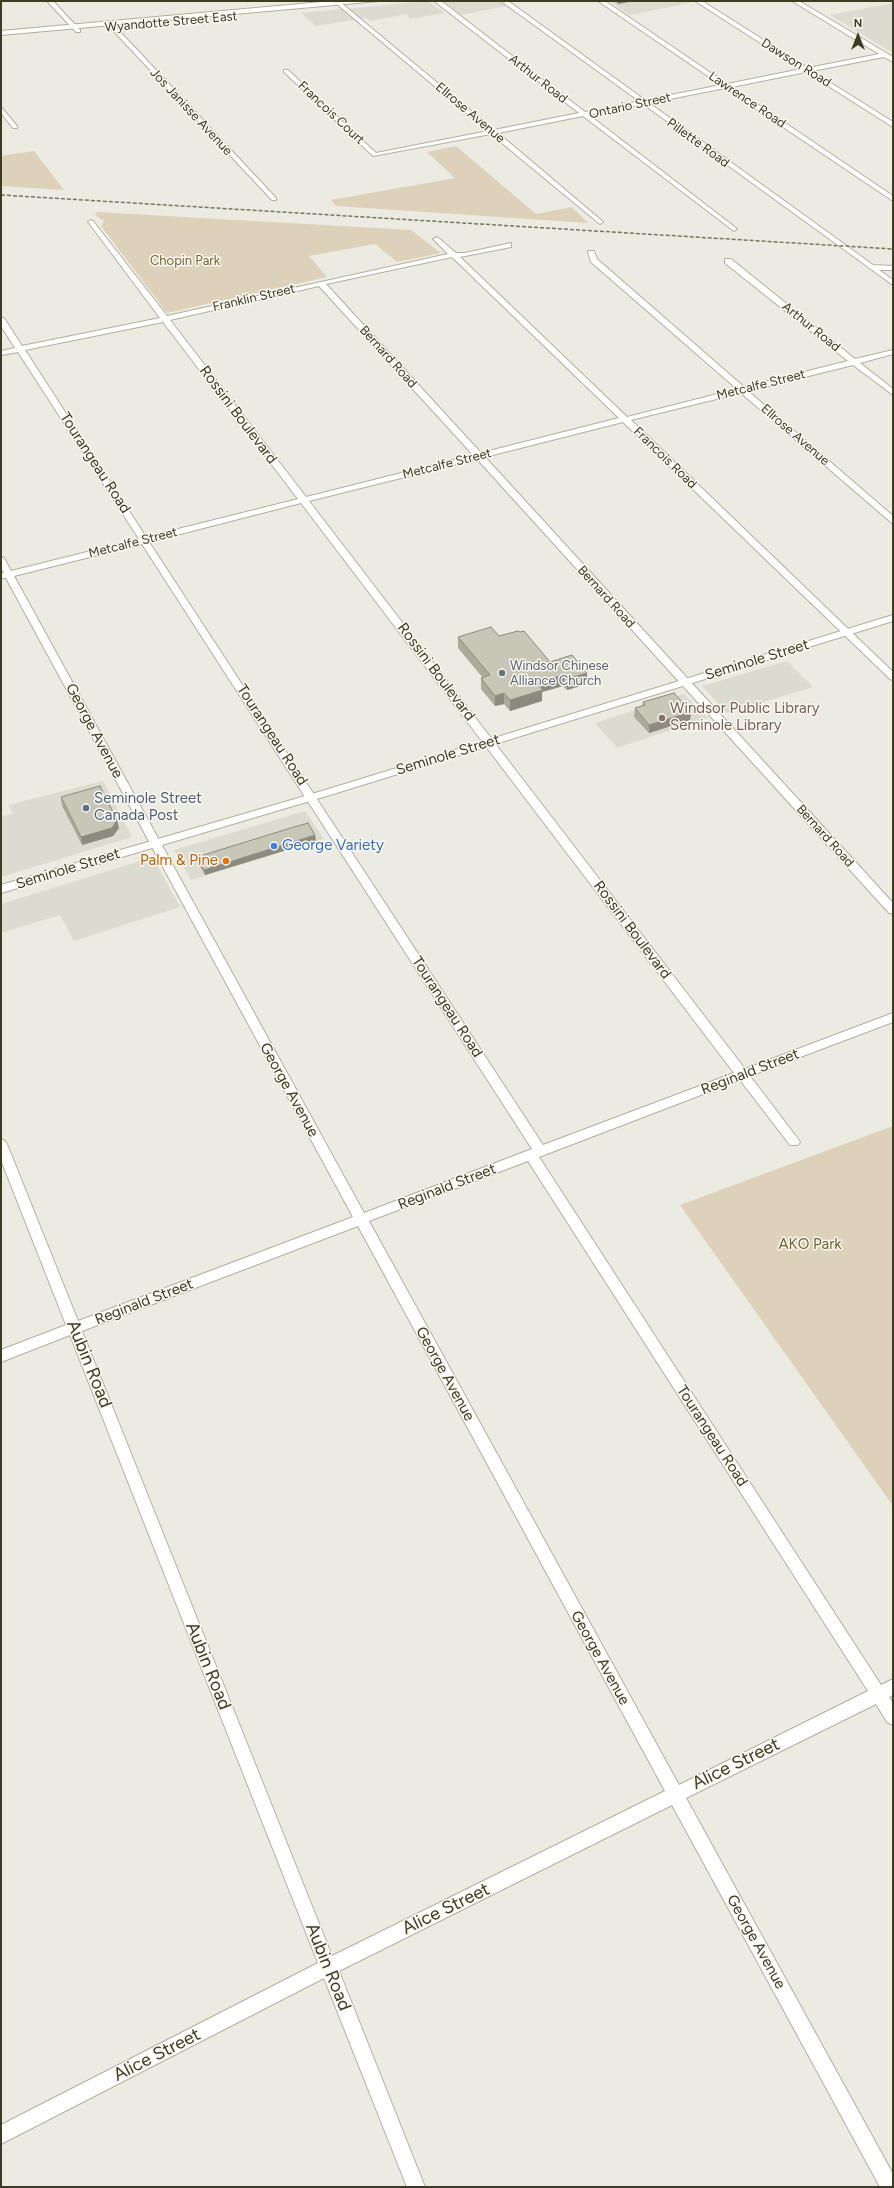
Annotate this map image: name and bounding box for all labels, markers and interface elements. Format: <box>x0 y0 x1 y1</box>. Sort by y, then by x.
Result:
street label: Wyandotte Street East <box>104 8 238 36</box>
north arrow <box>838 16 878 56</box>
text: N <box>854 17 862 30</box>
street label: Dawson Road <box>758 35 834 91</box>
street label: Arthur Road <box>506 51 570 107</box>
street label: Jos Janisse Avenue <box>147 65 235 159</box>
street label: Lawrence Road <box>706 69 788 131</box>
street label: Francois Court <box>294 78 368 148</box>
street label: Ellrose Avenue <box>432 79 508 147</box>
street label: Ontario Street <box>588 90 672 122</box>
street label: Pillette Road <box>664 115 732 171</box>
park label: Chopin Park <box>150 253 220 269</box>
street label: Franklin Street <box>211 281 297 315</box>
street label: Arthur Road <box>779 299 843 355</box>
street label: Bernard Road <box>356 323 420 391</box>
street label: Rossini Boulevard <box>195 363 281 467</box>
street label: Metcalfe Street <box>715 366 807 404</box>
street label: Ellrose Avenue <box>758 401 832 469</box>
street label: Tourangeau Road <box>56 409 134 517</box>
street label: Francois Road <box>630 424 700 492</box>
street label: Metcalfe Street <box>401 445 493 483</box>
street label: Metcalfe Street <box>87 524 179 562</box>
street label: Bernard Road <box>574 563 638 631</box>
street label: Rossini Boulevard <box>393 620 479 724</box>
street label: Seminole Street <box>703 636 811 684</box>
place label: Windsor Chinese Alliance Church <box>510 658 609 689</box>
marker: Windsor Chinese Alliance Church <box>497 668 507 678</box>
street label: George Avenue <box>61 681 127 781</box>
street label: Tourangeau Road <box>233 681 311 789</box>
place label: Windsor Public Library Seminole Library <box>670 700 820 735</box>
marker: Windsor Public Library Seminole Library <box>657 713 667 723</box>
street label: Seminole Street <box>394 731 502 779</box>
place label: Seminole Street Canada Post <box>94 790 202 825</box>
street label: Bernard Road <box>793 802 857 870</box>
marker: Seminole Street Canada Post <box>81 803 91 813</box>
place label: George Variety <box>282 837 384 855</box>
marker: George Variety <box>269 841 279 851</box>
street label: Seminole Street <box>14 845 122 893</box>
place label: Palm & Pine <box>140 852 218 870</box>
marker: Palm & Pine <box>221 856 231 866</box>
street label: Rossini Boulevard <box>589 878 675 982</box>
street label: Tourangeau Road <box>408 953 486 1061</box>
street label: George Avenue <box>256 1040 322 1140</box>
street label: Reginald Street <box>698 1045 802 1099</box>
street label: Reginald Street <box>395 1160 499 1214</box>
park label: AKO Park <box>778 1236 842 1254</box>
street label: Reginald Street <box>92 1275 196 1329</box>
street label: Aubin Road <box>62 1317 116 1411</box>
street label: George Avenue <box>412 1324 478 1424</box>
street label: Tourangeau Road <box>673 1382 751 1490</box>
street label: George Avenue <box>567 1608 633 1708</box>
street label: Aubin Road <box>181 1619 235 1713</box>
street label: Alice Street <box>689 1734 783 1794</box>
street label: Alice Street <box>399 1879 493 1939</box>
street label: George Avenue <box>723 1892 789 1992</box>
street label: Aubin Road <box>301 1920 355 2014</box>
street label: Alice Street <box>110 2024 204 2086</box>

